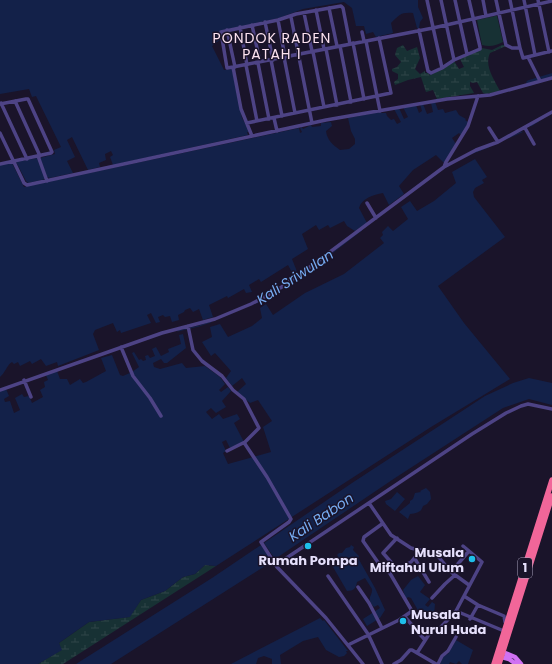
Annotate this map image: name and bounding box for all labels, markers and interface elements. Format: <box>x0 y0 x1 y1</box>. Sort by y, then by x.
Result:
district label: PONDOK RADEN PATAH 1 <box>213 28 331 64</box>
water label: Kali Sriwulan <box>253 245 337 309</box>
water label: Kali Babon <box>285 488 357 546</box>
marker: Rumah Pompa <box>303 541 313 551</box>
place label: Musala Miftahul Ulum <box>370 543 464 577</box>
place label: Rumah Pompa <box>258 551 358 570</box>
marker: Musala Miftahul Ulum <box>467 554 477 564</box>
road number: 1 <box>518 558 532 578</box>
place label: Musala Nurul Huda <box>411 605 487 639</box>
marker: Musala Nurul Huda <box>398 616 408 626</box>

